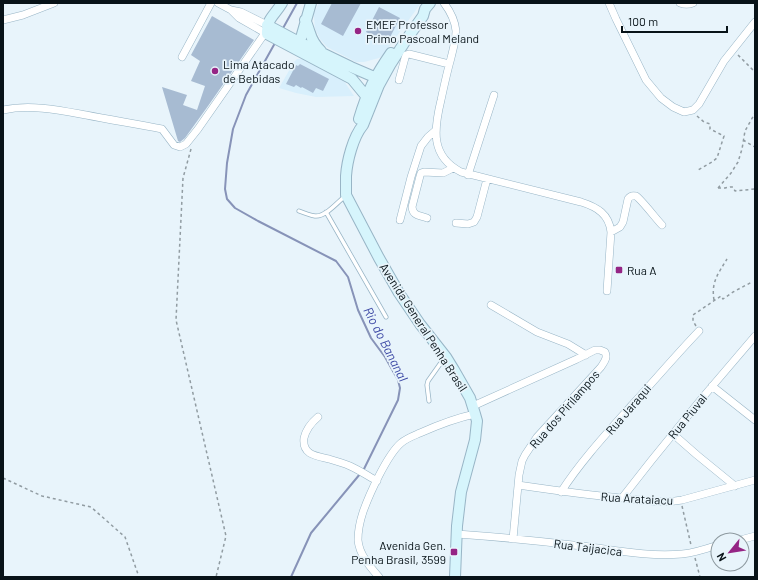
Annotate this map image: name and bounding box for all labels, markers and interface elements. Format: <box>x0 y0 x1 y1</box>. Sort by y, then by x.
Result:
scale bar <box>622 8 727 34</box>
text: 100 m <box>628 14 658 28</box>
place label: EMEF Professor Primo Pascoal Meland <box>366 17 479 45</box>
marker: EMEF Professor Primo Pascoal Meland <box>353 26 363 36</box>
place label: Lima Atacado de Bebidas <box>223 57 294 85</box>
marker: Lima Atacado de Bebidas <box>210 66 220 76</box>
street label: Avenida General Penha Brasil <box>377 260 471 394</box>
place label: Rua A <box>627 263 657 277</box>
marker: Rua A <box>614 265 624 275</box>
water label: Rio do Bananal <box>360 304 412 384</box>
street label: Rua dos Pirilampos <box>526 367 602 451</box>
street label: Rua Jaraqui <box>602 381 654 437</box>
street label: Rua Piuval <box>665 391 709 441</box>
street label: Rua Arataiacu <box>600 489 674 507</box>
north arrow <box>710 532 750 572</box>
street label: Rua Taijacica <box>553 536 623 558</box>
place label: Avenida Gen. Penha Brasil, 3599 <box>351 538 446 566</box>
marker: Avenida Gen. Penha Brasil, 3599 <box>449 547 459 557</box>
text: N <box>713 551 728 564</box>

